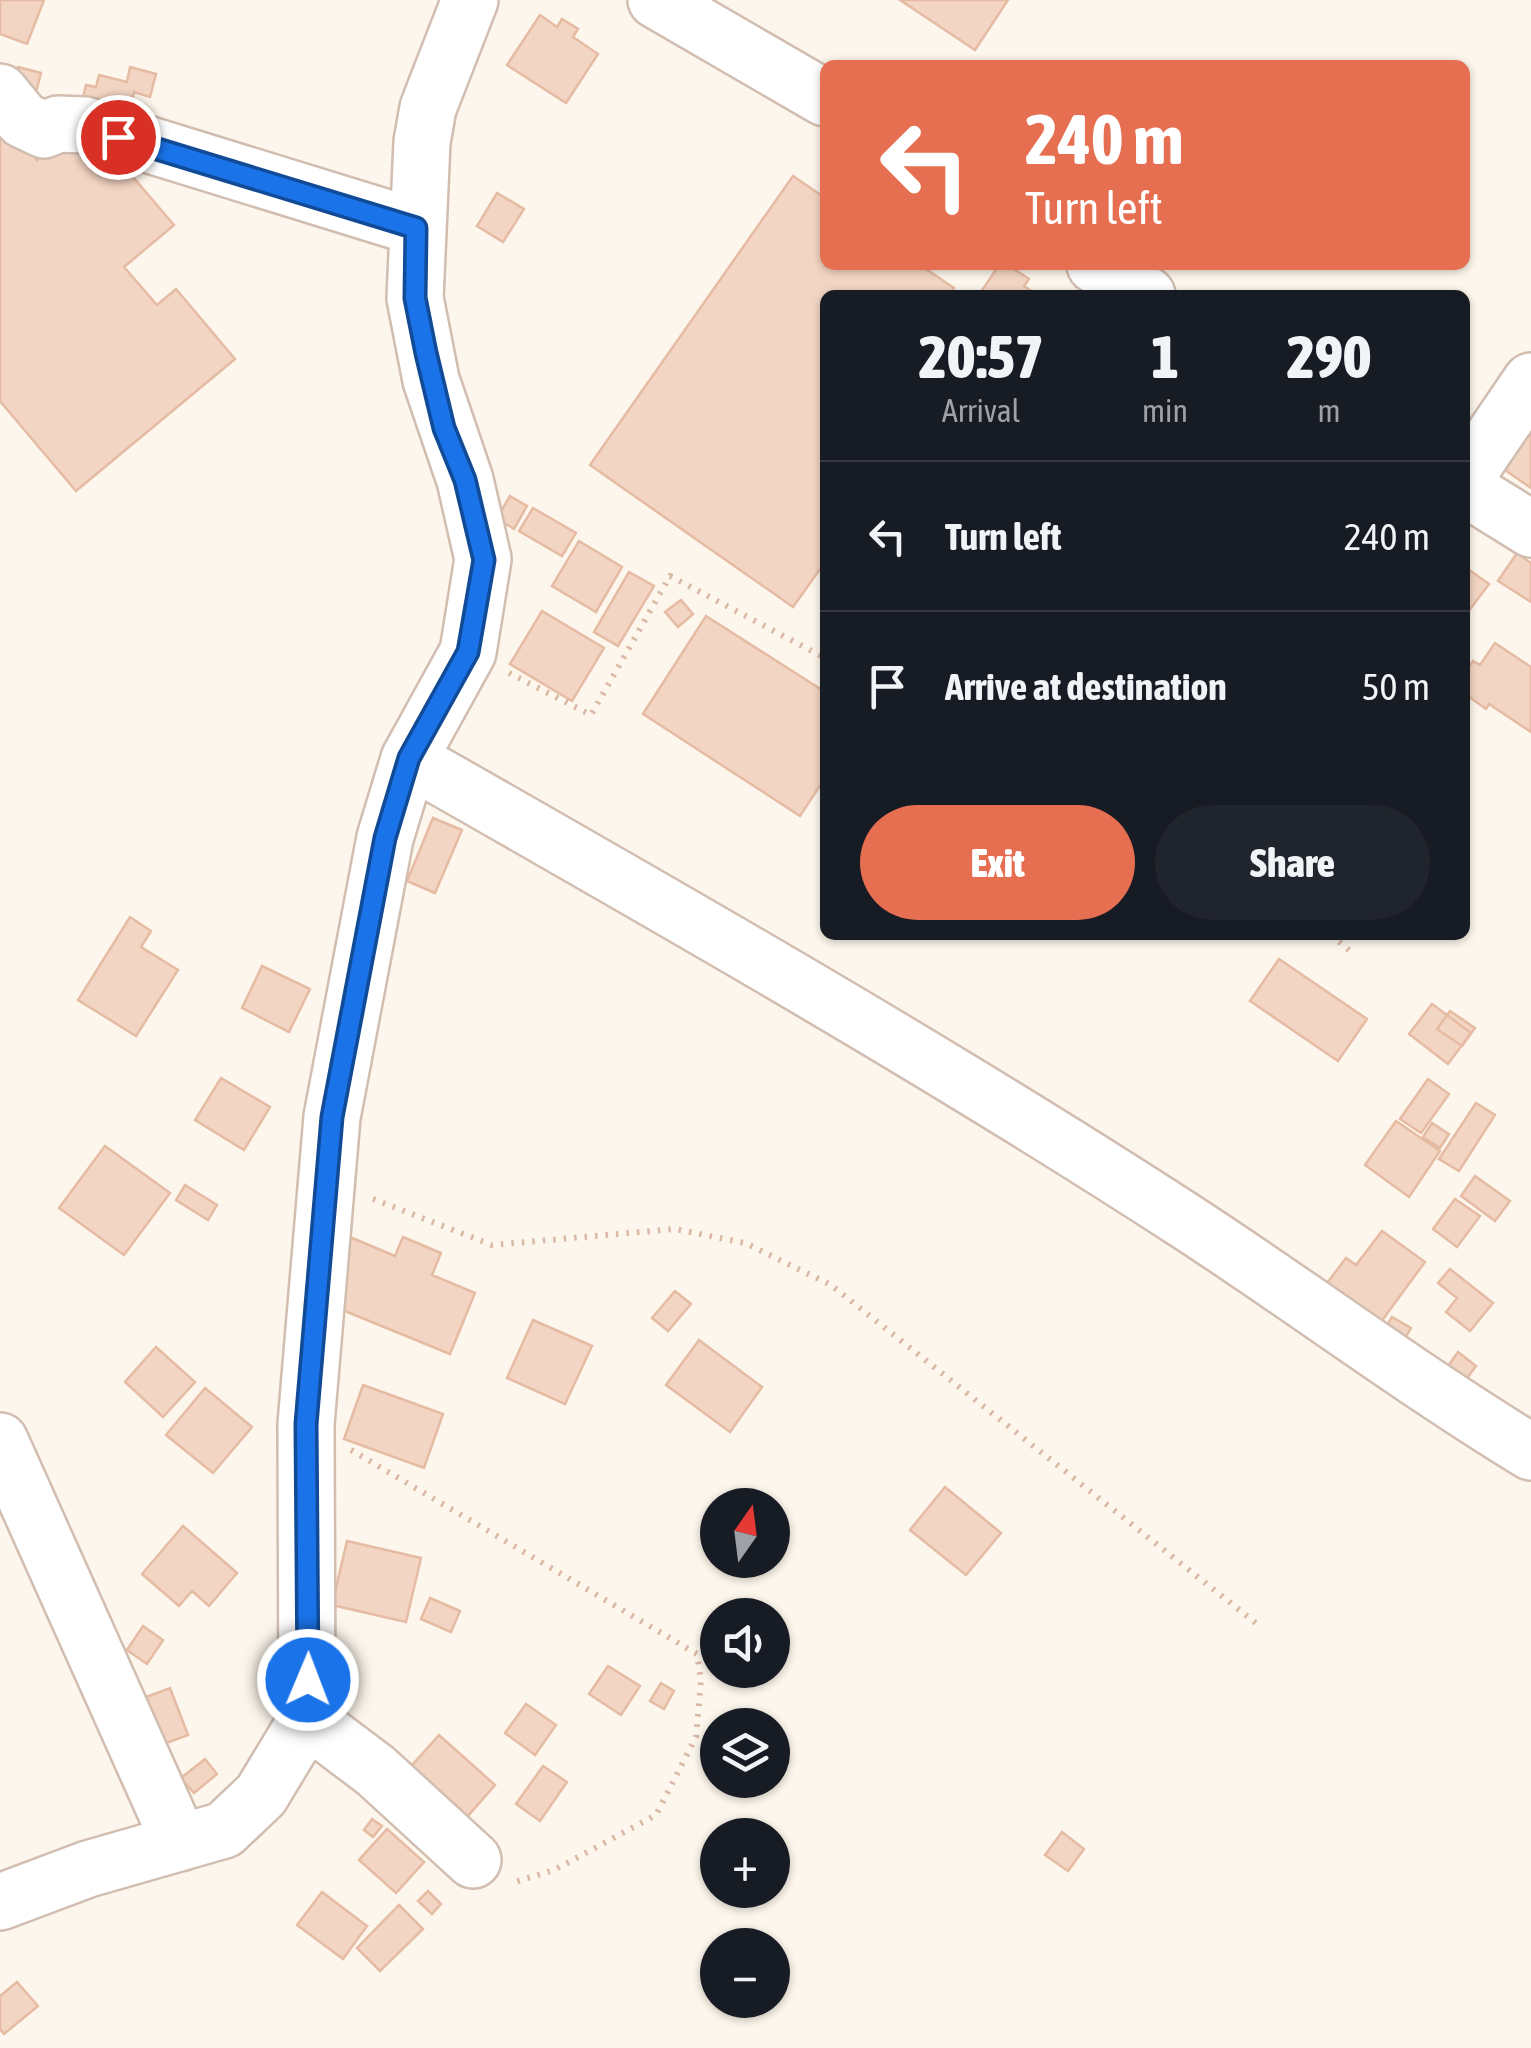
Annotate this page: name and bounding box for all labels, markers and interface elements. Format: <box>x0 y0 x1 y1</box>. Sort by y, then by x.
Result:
pin <box>76 95 161 180</box>
text: 240 m <box>1025 99 1184 179</box>
icon: left <box>860 100 990 230</box>
icon: arrive <box>91 110 146 165</box>
text: Turn left <box>1025 182 1163 234</box>
text: 20:57 <box>919 322 1043 391</box>
text: 1 <box>1151 322 1179 391</box>
text: 290 <box>1287 322 1371 391</box>
text: Arrival <box>942 392 1020 429</box>
text: min <box>1142 392 1188 429</box>
text: m <box>1317 392 1341 429</box>
icon: left <box>860 509 915 564</box>
text: Turn left <box>945 515 1061 558</box>
text: 240 m <box>1344 515 1430 558</box>
icon: arrive <box>860 659 915 714</box>
text: Arrive at destination <box>945 665 1227 708</box>
text: 50 m <box>1362 665 1430 708</box>
button: Exit <box>860 805 1135 920</box>
button: Share <box>1155 805 1430 920</box>
north arrow <box>700 1488 790 1578</box>
map controls <box>700 1488 790 2018</box>
button: sound <box>700 1598 790 1688</box>
position arrow <box>256 1628 360 1732</box>
button: layers <box>700 1708 790 1798</box>
button: + <box>700 1818 790 1908</box>
button: − <box>700 1928 790 2018</box>

